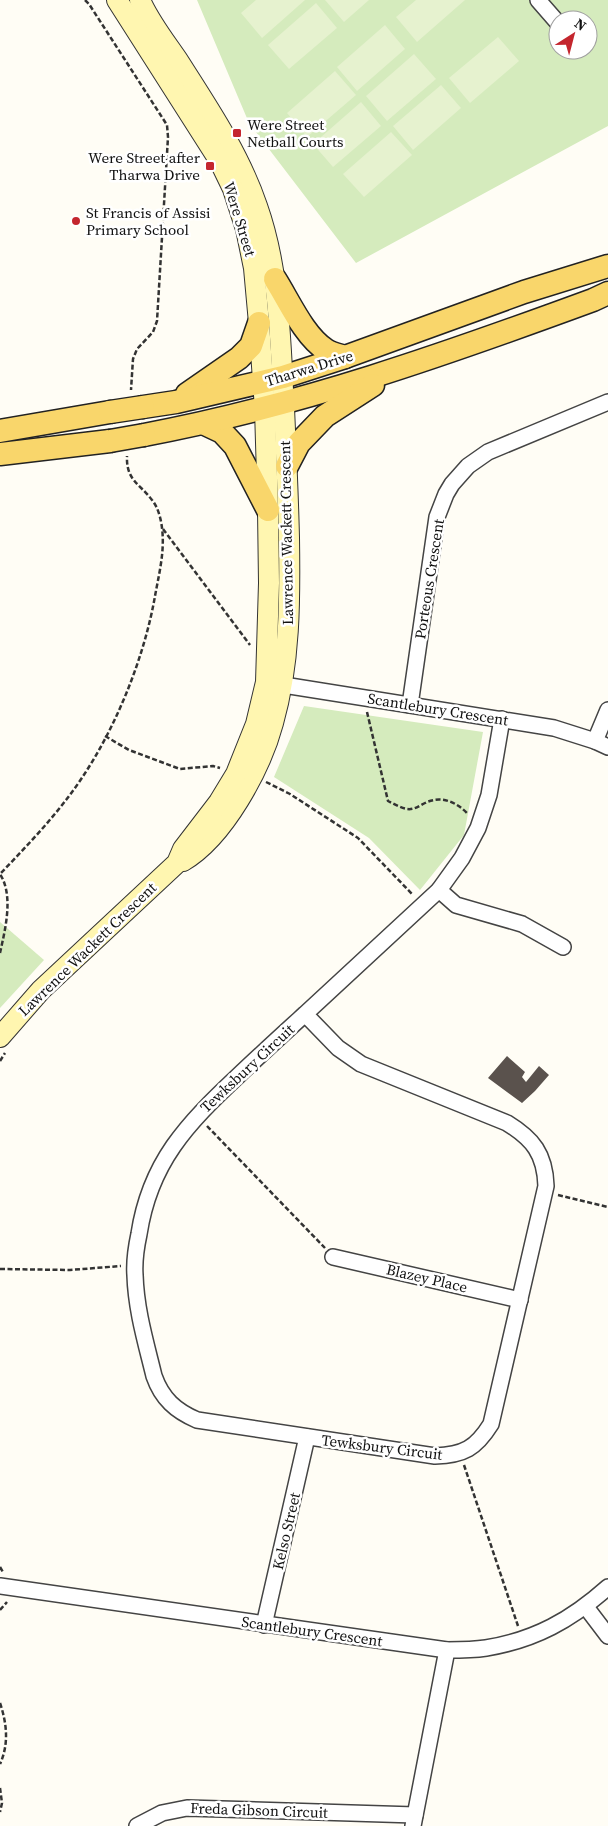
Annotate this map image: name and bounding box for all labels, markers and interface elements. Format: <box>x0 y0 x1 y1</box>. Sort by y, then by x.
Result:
north arrow <box>548 10 598 60</box>
text: N <box>571 13 591 36</box>
place label: Were Street Netball Courts <box>247 114 343 152</box>
marker: Were Street Netball Courts <box>231 127 243 139</box>
place label: Were Street after Tharwa Drive <box>88 147 201 185</box>
marker: Were Street after Tharwa Drive <box>204 160 216 172</box>
street label: Were Street <box>219 179 261 259</box>
place label: St Francis of Assisi Primary School <box>86 202 210 240</box>
marker: St Francis of Assisi Primary School <box>70 215 82 227</box>
street label: Tharwa Drive <box>263 345 356 391</box>
street label: Lawrence Wackett Crescent <box>274 440 298 625</box>
street label: Porteous Crescent <box>409 517 449 641</box>
street label: Scantlebury Crescent <box>366 688 510 730</box>
street label: Lawrence Wackett Crescent <box>13 877 161 1021</box>
street label: Tewksbury Circuit <box>195 1019 299 1117</box>
street label: Blazey Place <box>384 1258 470 1298</box>
street label: Tewksbury Circuit <box>320 1429 444 1465</box>
street label: Kelso Street <box>267 1490 305 1572</box>
street label: Scantlebury Crescent <box>240 1611 384 1651</box>
street label: Freda Gibson Circuit <box>190 1797 328 1823</box>

